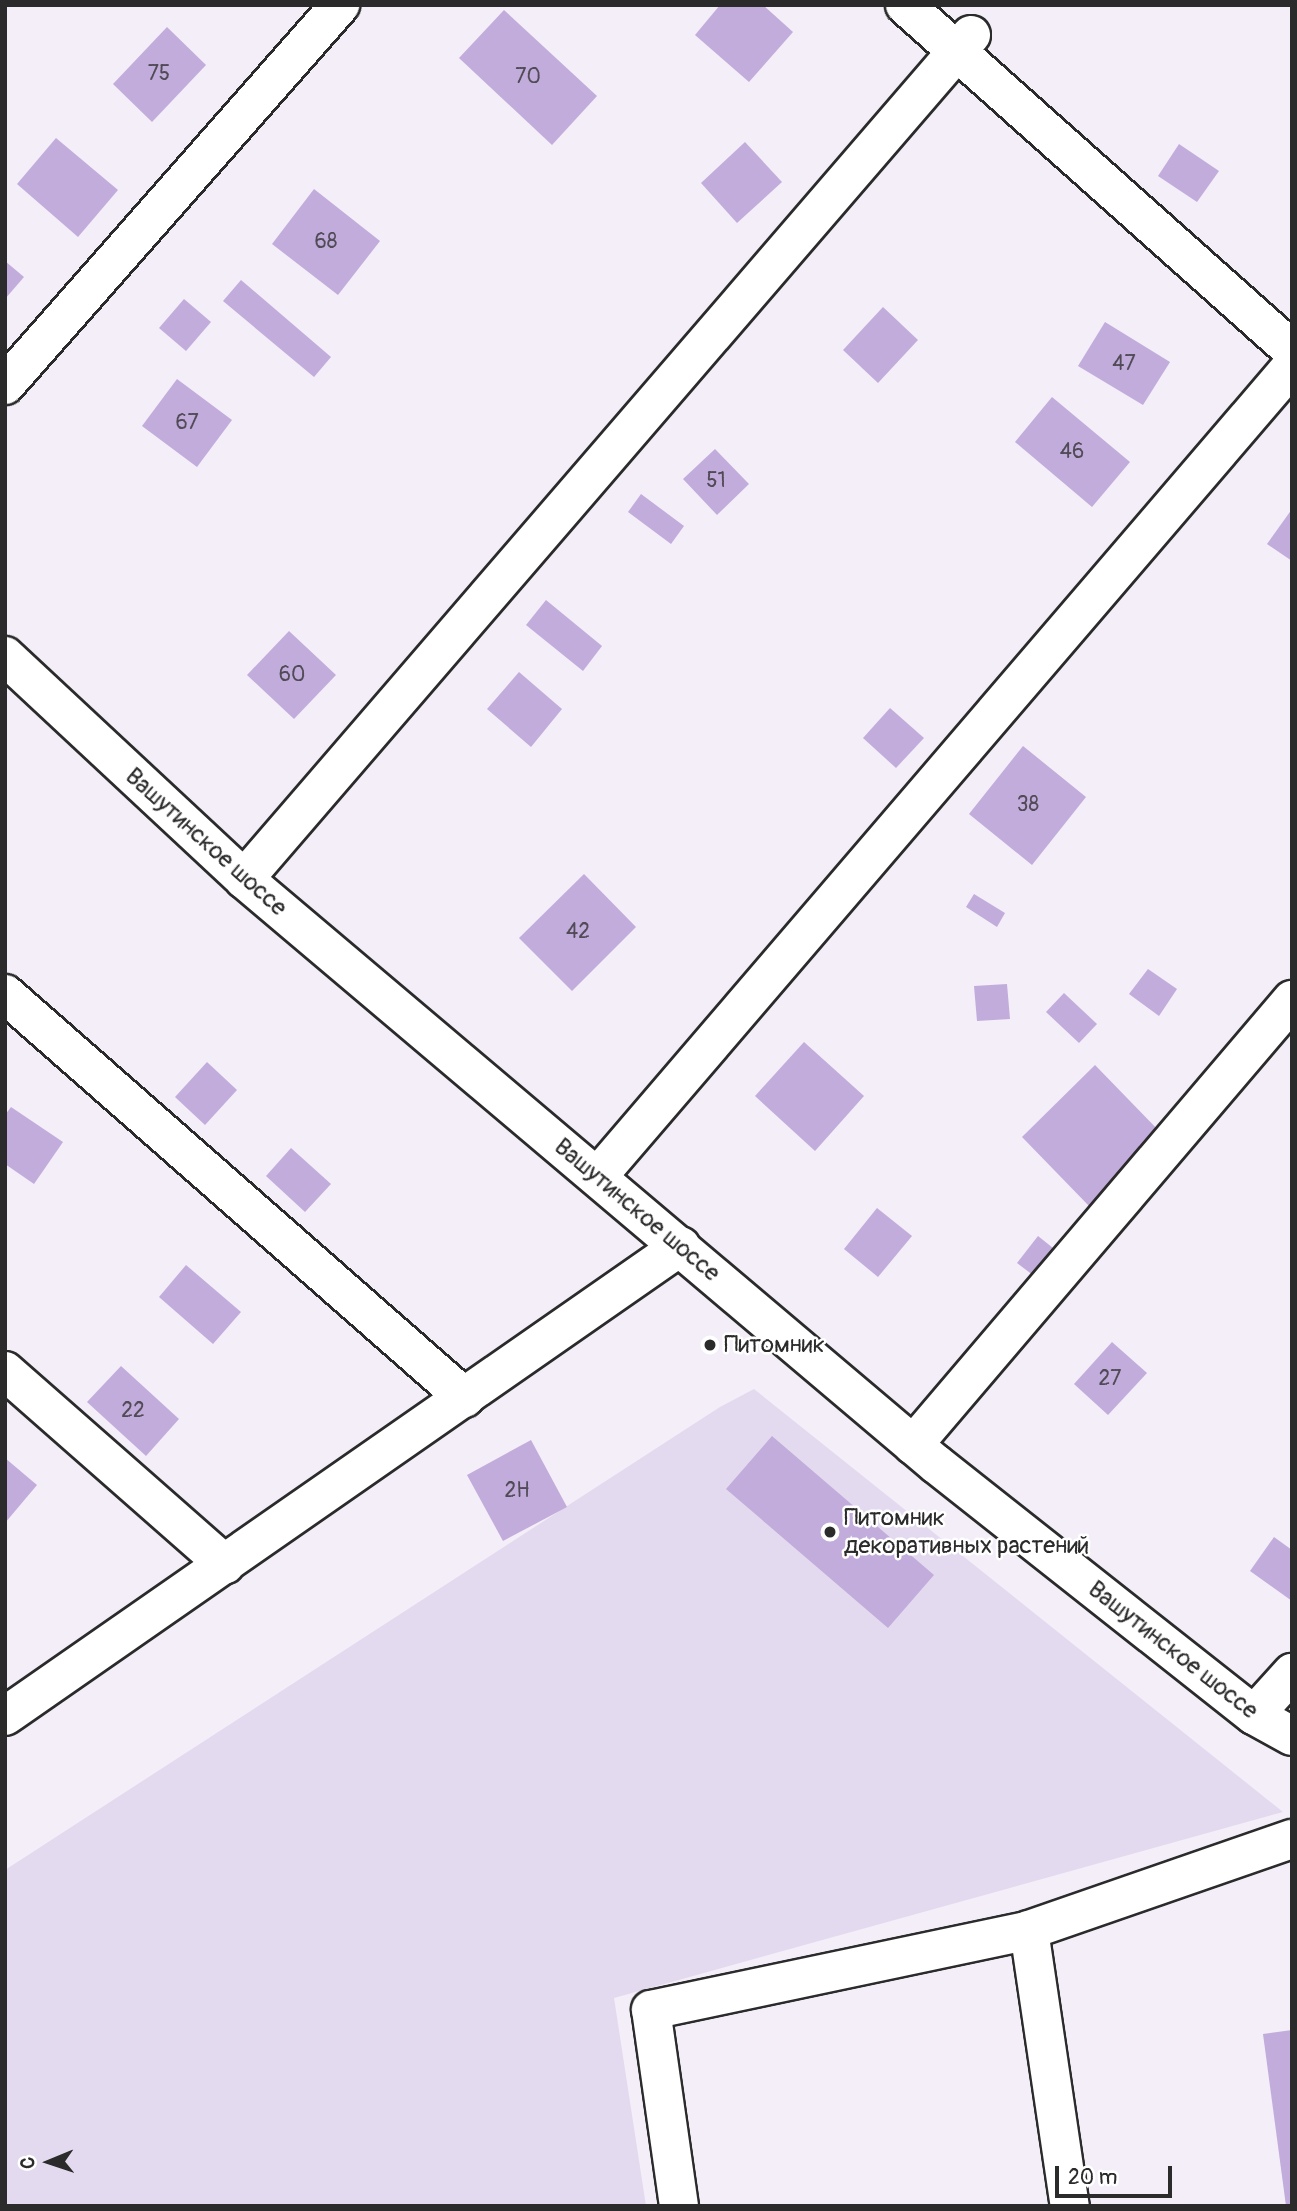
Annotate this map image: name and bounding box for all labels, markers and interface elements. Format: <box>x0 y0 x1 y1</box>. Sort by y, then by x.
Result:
house number: 75 <box>148 61 170 87</box>
house number: 70 <box>515 64 541 90</box>
house number: 68 <box>315 229 337 255</box>
house number: 47 <box>1112 351 1136 377</box>
house number: 67 <box>175 410 199 436</box>
house number: 46 <box>1060 439 1084 465</box>
house number: 51 <box>706 468 726 494</box>
house number: 60 <box>279 662 305 688</box>
street label: Вашутинское шоссе <box>119 762 293 922</box>
house number: 38 <box>1017 792 1039 818</box>
house number: 42 <box>566 919 590 945</box>
street label: Вашутинское шоссе <box>548 1132 726 1288</box>
place label: Питомник <box>724 1331 825 1359</box>
marker: Питомник <box>702 1337 718 1353</box>
house number: 27 <box>1099 1366 1121 1392</box>
house number: 22 <box>121 1398 145 1424</box>
house number: 2Н <box>504 1478 530 1504</box>
place label: Питомник декоративных растений <box>844 1504 1089 1560</box>
marker: Питомник декоративных растений <box>822 1524 838 1540</box>
street label: Вашутинское шоссе <box>1082 1575 1264 1725</box>
north arrow <box>14 2127 84 2197</box>
scale bar <box>1059 2152 1176 2196</box>
text: С <box>16 2156 40 2169</box>
text: 20 m <box>1068 2164 1117 2191</box>

